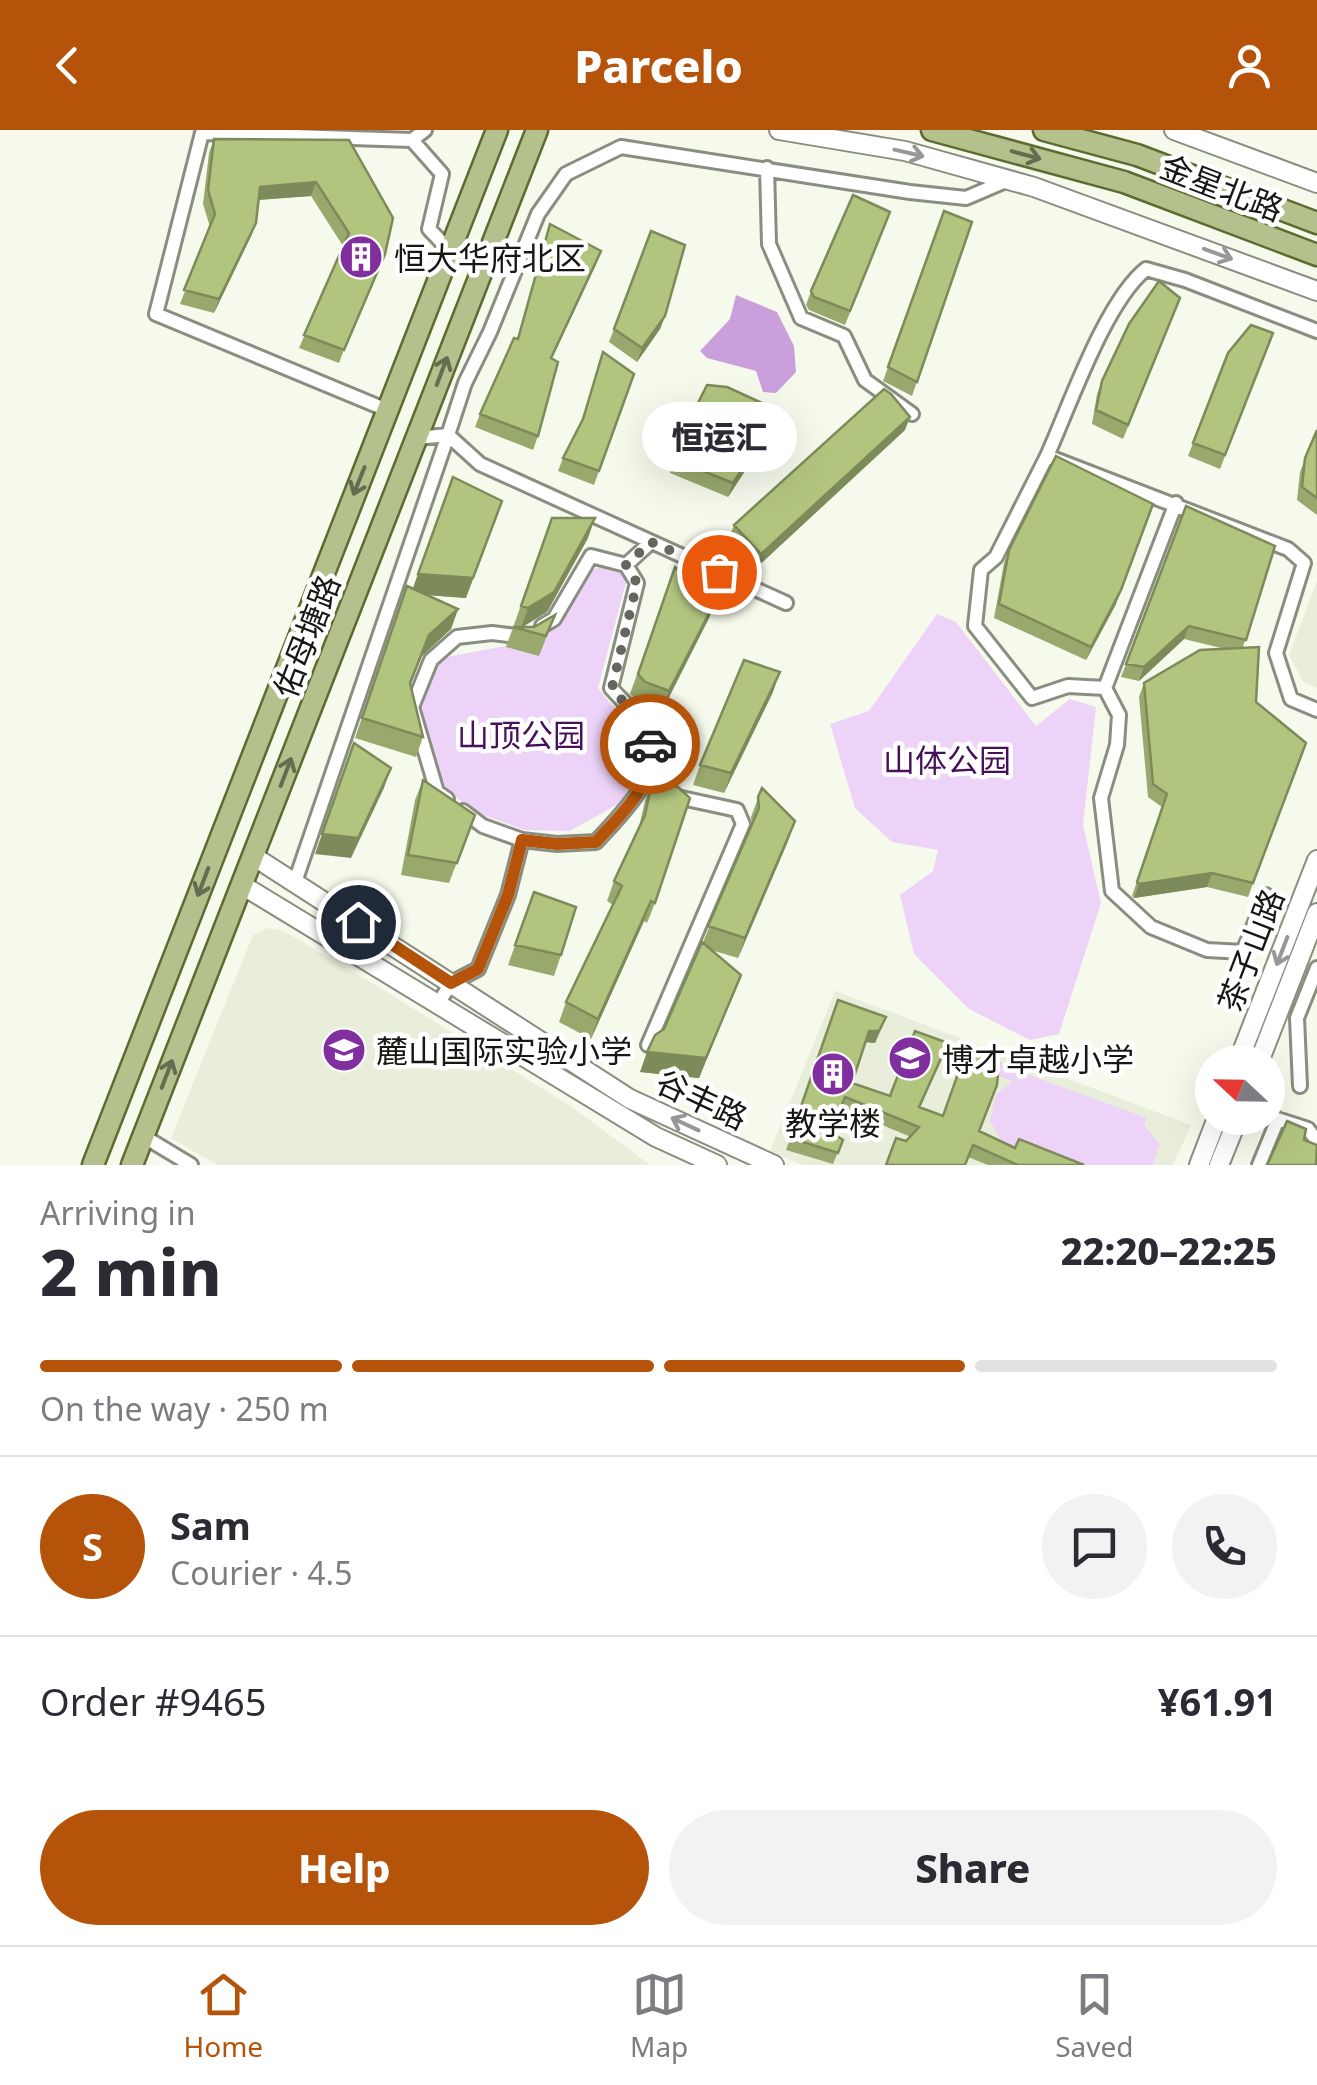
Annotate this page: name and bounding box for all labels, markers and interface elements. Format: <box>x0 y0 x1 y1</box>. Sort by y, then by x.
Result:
text: Parcelo <box>574 35 743 96</box>
icon: back <box>40 38 95 93</box>
icon: person <box>1222 38 1277 93</box>
street label: 金星北路 <box>1155 144 1289 230</box>
one-way arrow <box>892 145 924 163</box>
one-way arrow <box>1010 147 1041 166</box>
building icon: 恒大华府北区 <box>338 234 384 280</box>
place label: 恒大华府北区 <box>394 236 586 279</box>
one-way arrow <box>1201 246 1232 264</box>
one-way arrow <box>434 356 452 387</box>
callout: 恒运汇 <box>642 402 796 472</box>
text: 恒运汇 <box>671 415 768 458</box>
one-way arrow <box>349 465 367 496</box>
pin <box>677 530 762 615</box>
icon: bag <box>692 545 747 600</box>
street label: 佑母塘路 <box>263 569 349 703</box>
courier <box>600 694 700 794</box>
park label: 山顶公园 <box>457 713 585 756</box>
icon: car <box>623 717 678 772</box>
park label: 山体公园 <box>883 738 1011 781</box>
one-way arrow <box>278 757 296 787</box>
one-way arrow <box>193 866 211 897</box>
pin <box>316 880 401 965</box>
street label: 茶子山路 <box>1207 883 1293 1017</box>
icon: home <box>331 895 386 950</box>
one-way arrow <box>1271 935 1289 965</box>
school or university icon: 麓山国际实验小学 <box>321 1027 367 1073</box>
place label: 麓山国际实验小学 <box>376 1029 632 1072</box>
school or university icon: 博才卓越小学 <box>887 1035 933 1081</box>
place label: 博才卓越小学 <box>942 1037 1134 1080</box>
north arrow <box>1195 1045 1285 1135</box>
map controls <box>1195 1045 1285 1135</box>
building icon: 教学楼 <box>810 1051 856 1097</box>
street label: 谷丰路 <box>649 1059 755 1139</box>
one-way arrow <box>160 1060 178 1090</box>
place label: 教学楼 <box>785 1101 881 1144</box>
one-way arrow <box>671 1114 701 1133</box>
text: Arriving in <box>40 1191 195 1234</box>
text: 22:20–22:25 <box>1061 1224 1277 1276</box>
text: 2 min <box>40 1227 222 1315</box>
text: On the way · 250 m <box>40 1387 329 1430</box>
button: chat <box>1042 1494 1147 1599</box>
button: phone <box>1172 1494 1277 1599</box>
text: Sam <box>170 1499 251 1551</box>
text: S <box>82 1520 103 1572</box>
text: Courier · 4.5 <box>170 1551 353 1594</box>
text: Order #9465 <box>40 1675 266 1727</box>
text: ¥61.91 <box>1158 1675 1277 1727</box>
button: Help <box>40 1810 649 1925</box>
button: Share <box>669 1810 1277 1925</box>
tab: Home <box>183 1967 263 2065</box>
tab: Map <box>630 1967 688 2065</box>
tab: Saved <box>1055 1967 1134 2065</box>

